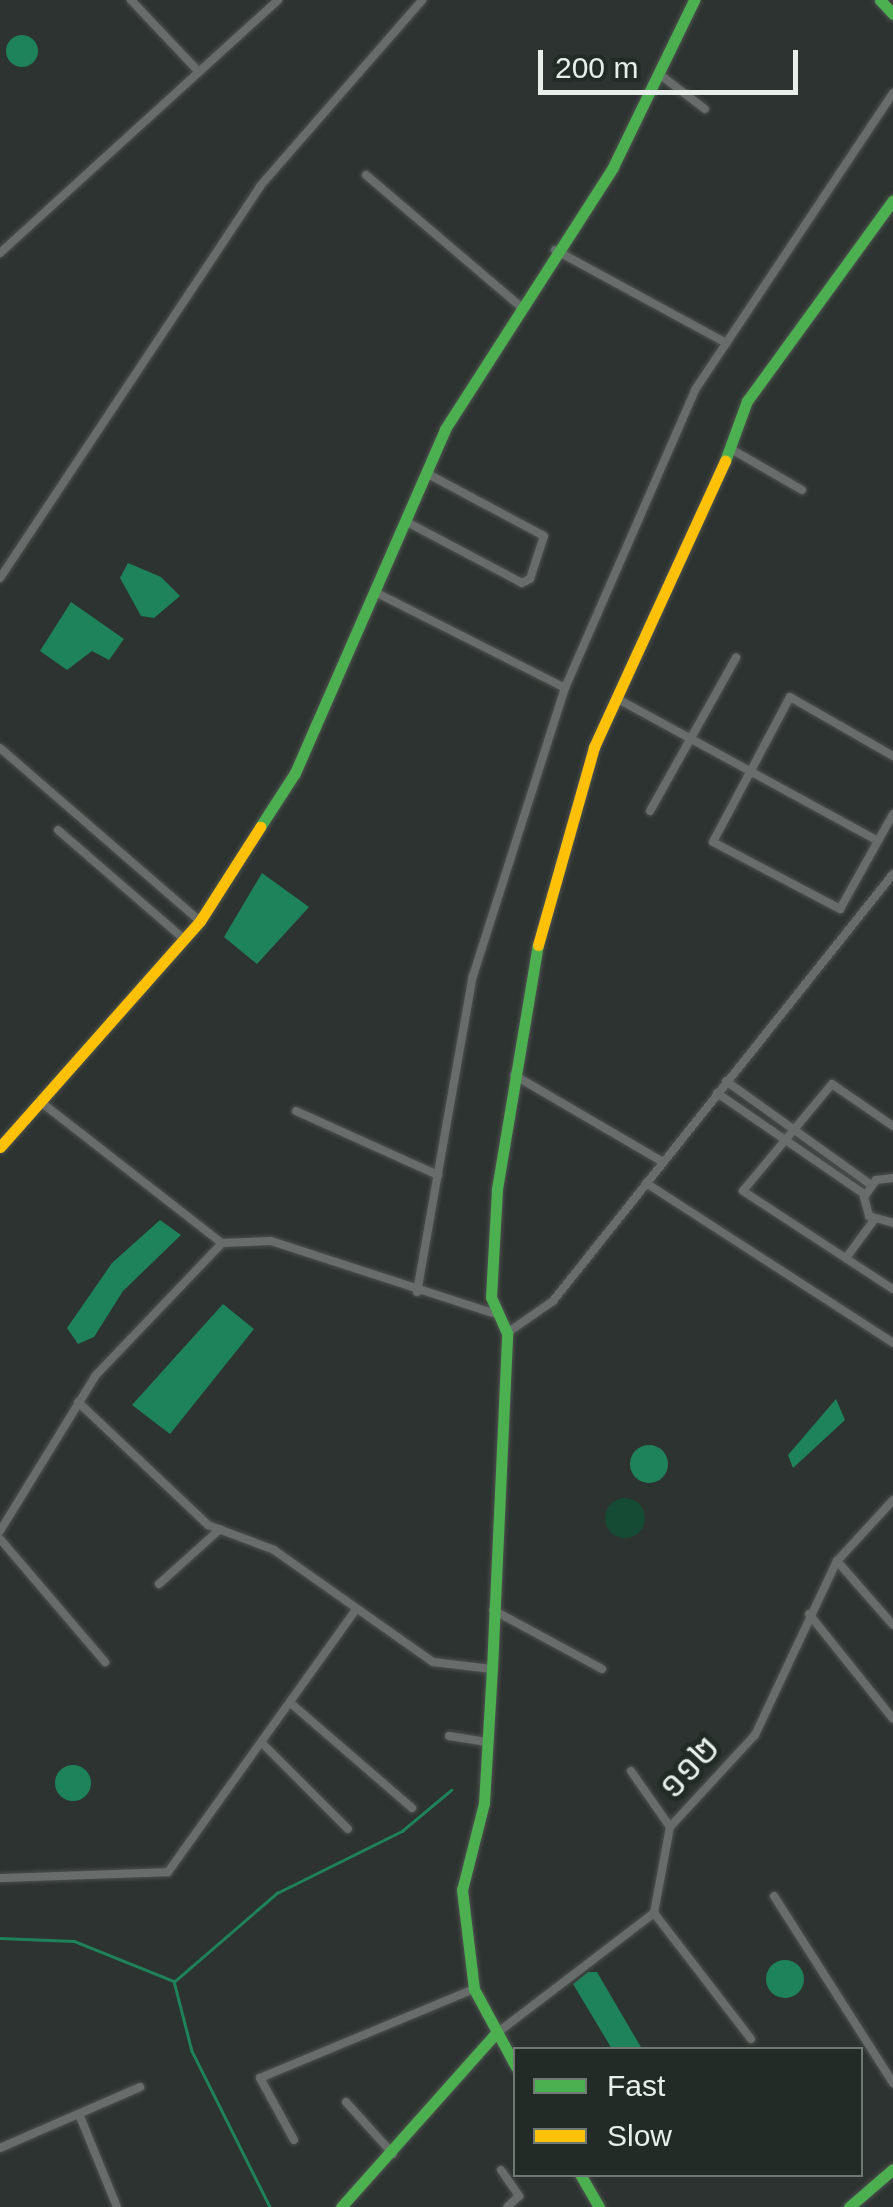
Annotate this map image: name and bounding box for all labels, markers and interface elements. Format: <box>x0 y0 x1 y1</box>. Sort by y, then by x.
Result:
scale bar <box>543 30 803 92</box>
text: 200 m <box>555 51 638 84</box>
street label: ១១២ <box>650 1727 728 1807</box>
legend <box>513 2047 863 2177</box>
text: Fast <box>607 2069 665 2102</box>
text: Slow <box>607 2119 672 2152</box>

